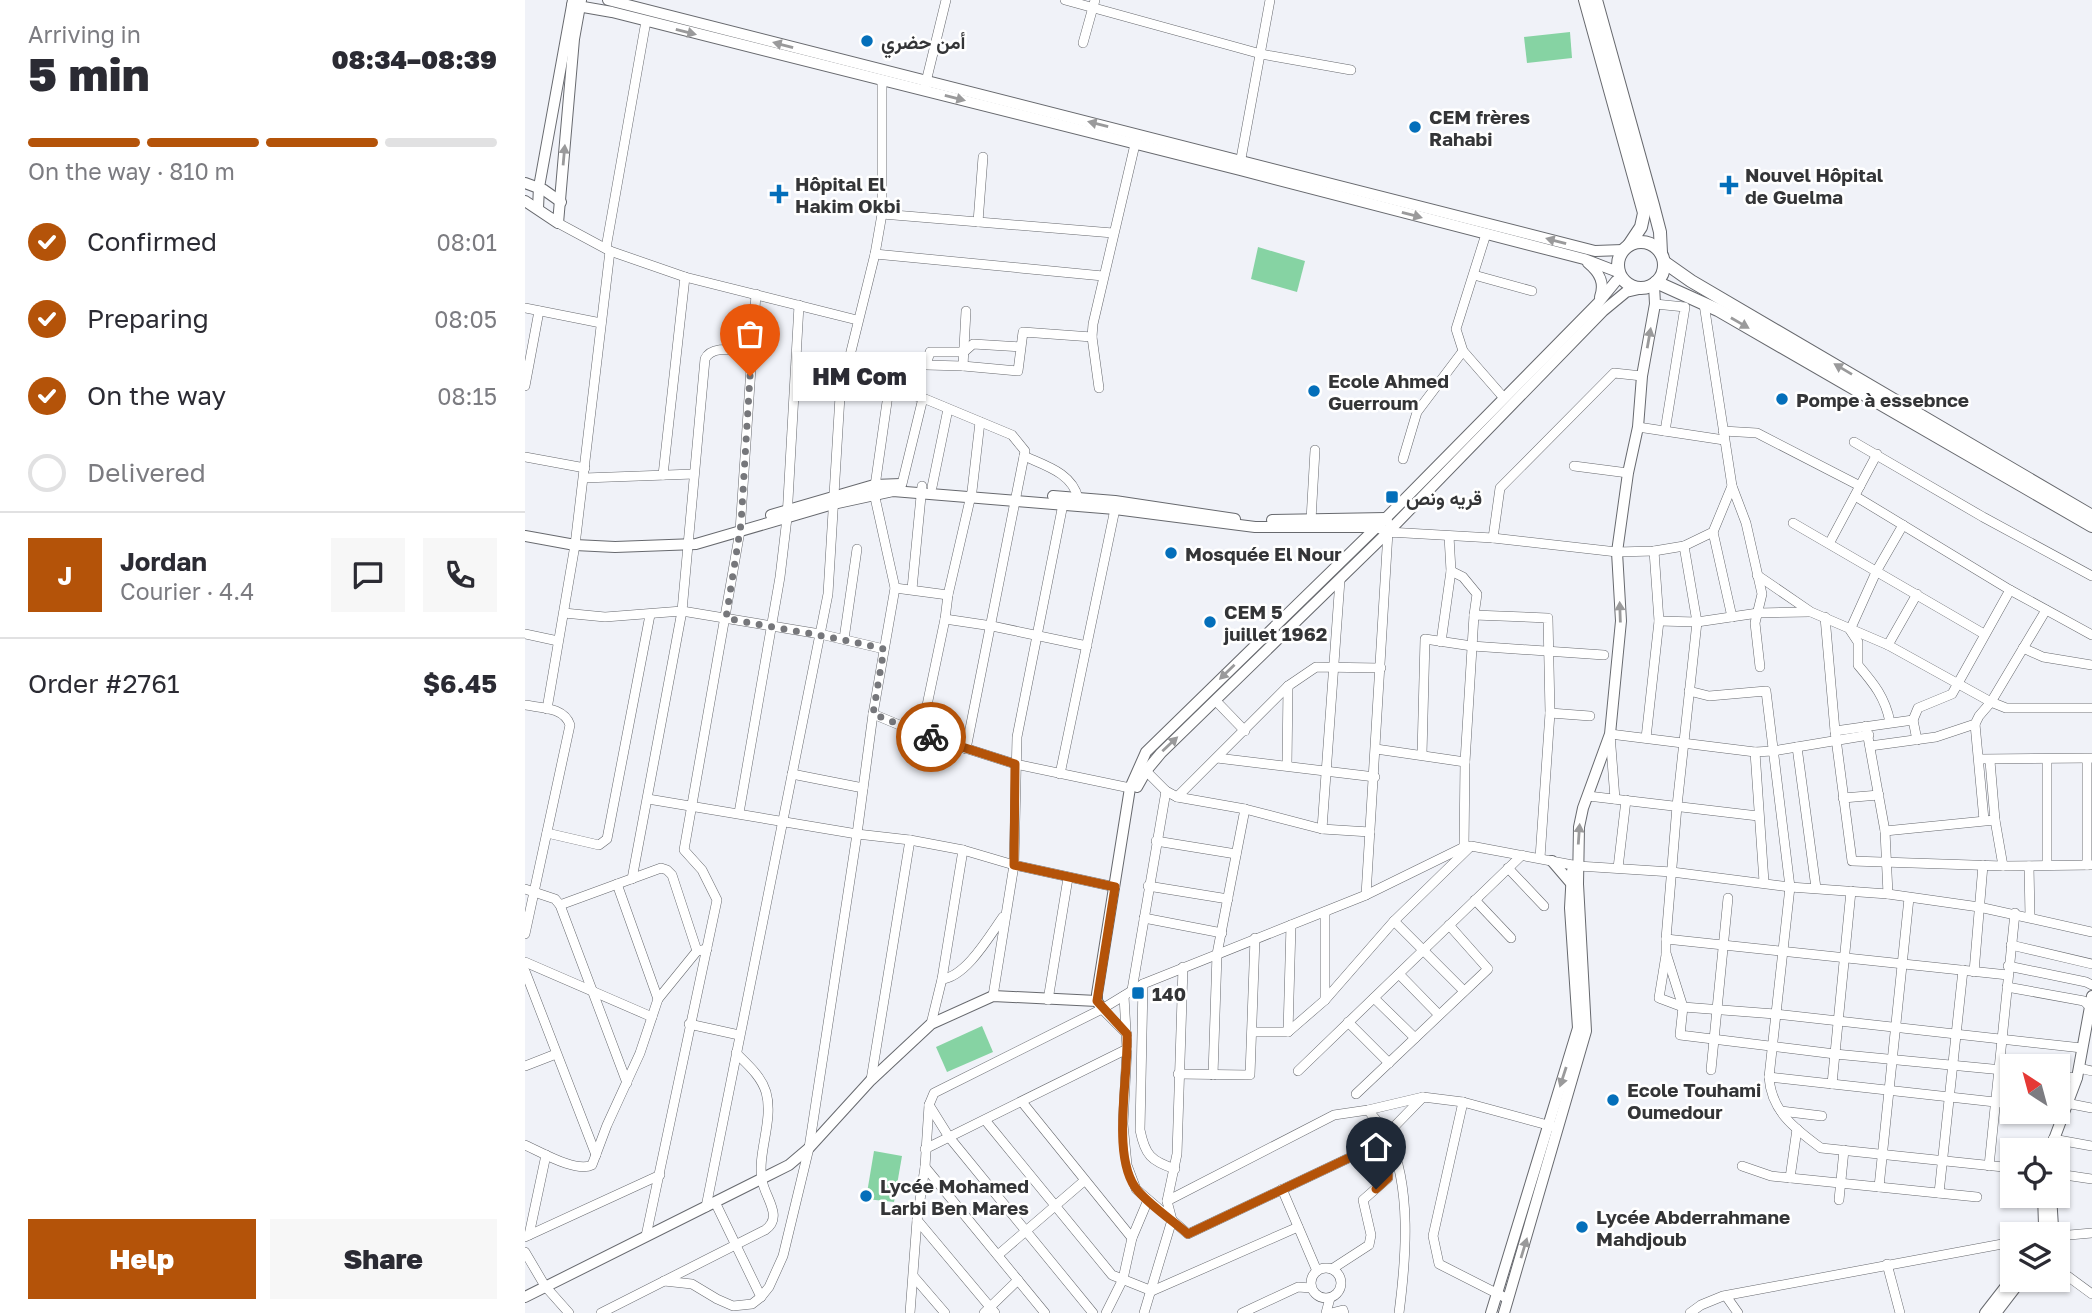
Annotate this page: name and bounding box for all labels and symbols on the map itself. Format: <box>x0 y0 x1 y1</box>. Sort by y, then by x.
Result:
one-way arrow <box>676 27 697 37</box>
place label: أمن حضري <box>881 30 965 59</box>
marker: أمن حضري <box>859 33 875 49</box>
one-way arrow <box>771 39 793 50</box>
one-way arrow <box>944 93 966 104</box>
place label: CEM frères Rahabi <box>1429 105 1531 150</box>
one-way arrow <box>1087 118 1109 129</box>
marker: CEM frères Rahabi <box>1407 119 1423 135</box>
one-way arrow <box>559 143 570 165</box>
place label: Nouvel Hôpital de Guelma <box>1745 163 1883 208</box>
place label: Hôpital El Hakim Okbi <box>795 172 901 217</box>
marker: Nouvel Hôpital de Guelma <box>1719 175 1739 195</box>
marker: Hôpital El Hakim Okbi <box>769 184 789 204</box>
one-way arrow <box>1402 210 1424 221</box>
one-way arrow <box>1545 235 1567 246</box>
pin <box>720 304 780 376</box>
one-way arrow <box>1730 317 1749 329</box>
one-way arrow <box>1643 327 1654 349</box>
callout: HM Com <box>792 352 925 400</box>
one-way arrow <box>1834 363 1853 375</box>
place label: Ecole Ahmed Guerroum <box>1328 369 1449 414</box>
marker: Ecole Ahmed Guerroum <box>1306 383 1322 399</box>
place label: Pompe à essebnce <box>1796 388 1969 411</box>
marker: Pompe à essebnce <box>1774 391 1790 407</box>
place label: قريه ونص <box>1406 486 1482 511</box>
marker: قريه ونص <box>1384 489 1400 505</box>
place label: Mosquée El Nour <box>1185 542 1342 565</box>
marker: Mosquée El Nour <box>1163 545 1179 561</box>
place label: CEM 5 juillet 1962 <box>1223 600 1327 645</box>
one-way arrow <box>1614 600 1626 622</box>
marker: CEM 5 juillet 1962 <box>1202 614 1218 630</box>
one-way arrow <box>1219 664 1236 680</box>
courier <box>896 702 966 772</box>
one-way arrow <box>1161 736 1179 752</box>
one-way arrow <box>1574 822 1585 844</box>
place label: 140 <box>1152 982 1186 1005</box>
marker: 140 <box>1130 985 1146 1001</box>
north arrow <box>2000 1054 2070 1124</box>
one-way arrow <box>1557 1067 1567 1088</box>
place label: Ecole Touhami Oumedour <box>1627 1078 1761 1123</box>
marker: Ecole Touhami Oumedour <box>1605 1092 1621 1108</box>
pin <box>1346 1117 1406 1189</box>
place label: Lycée Mohamed Larbi Ben Mares <box>880 1174 1029 1219</box>
marker: Lycée Mohamed Larbi Ben Mares <box>858 1188 874 1204</box>
place label: Lycée Abderrahmane Mahdjoub <box>1596 1205 1790 1250</box>
marker: Lycée Abderrahmane Mahdjoub <box>1574 1219 1590 1235</box>
one-way arrow <box>1519 1237 1529 1258</box>

